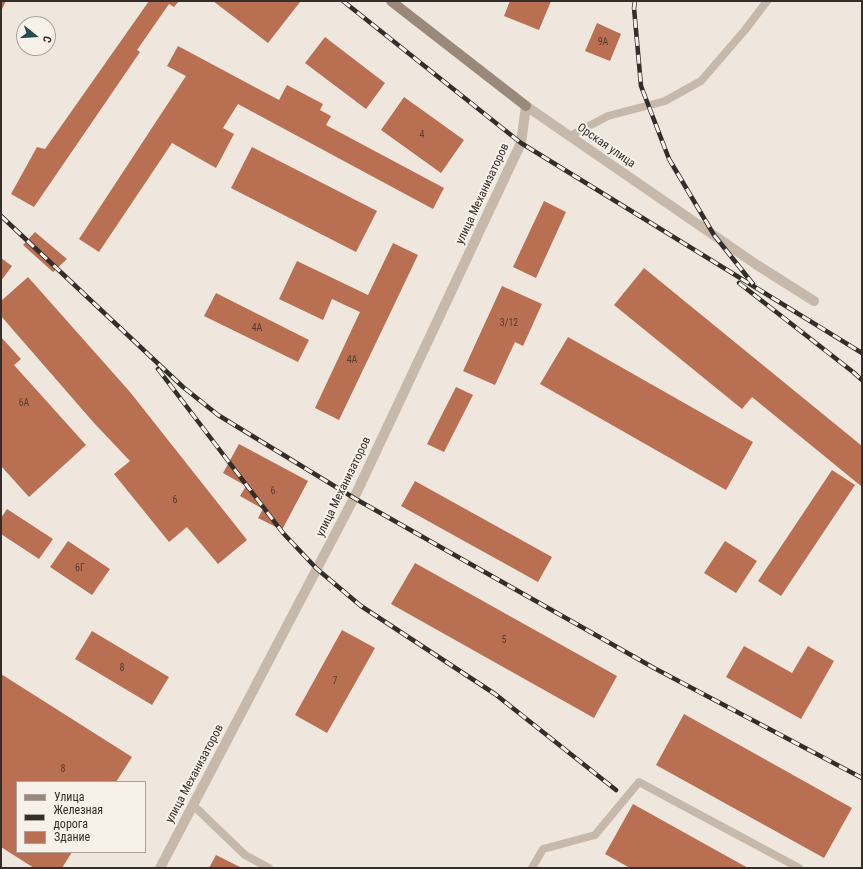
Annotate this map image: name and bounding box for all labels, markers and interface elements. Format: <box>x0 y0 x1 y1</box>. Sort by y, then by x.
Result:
north arrow <box>16 16 56 56</box>
text: С <box>40 34 54 44</box>
house number: 9А <box>598 36 608 48</box>
street label: Орская улица <box>574 121 638 171</box>
house number: 4 <box>420 129 424 141</box>
street label: улица Механизаторов <box>453 141 513 247</box>
house number: 3/12 <box>500 317 518 329</box>
house number: 4А <box>252 322 262 334</box>
house number: 4А <box>347 354 357 366</box>
house number: 6А <box>19 397 29 409</box>
street label: улица Механизаторов <box>314 435 374 539</box>
house number: 6 <box>271 485 275 497</box>
house number: 6 <box>173 494 177 506</box>
house number: 6Г <box>75 562 85 574</box>
house number: 5 <box>502 634 506 646</box>
house number: 8 <box>120 662 124 674</box>
house number: 7 <box>333 675 337 687</box>
street label: улица Механизаторов <box>163 722 227 826</box>
house number: 8 <box>61 763 65 775</box>
legend <box>16 781 146 853</box>
text: Улица <box>54 790 84 804</box>
text: Железная дорога <box>53 803 103 831</box>
text: Здание <box>54 830 90 844</box>

